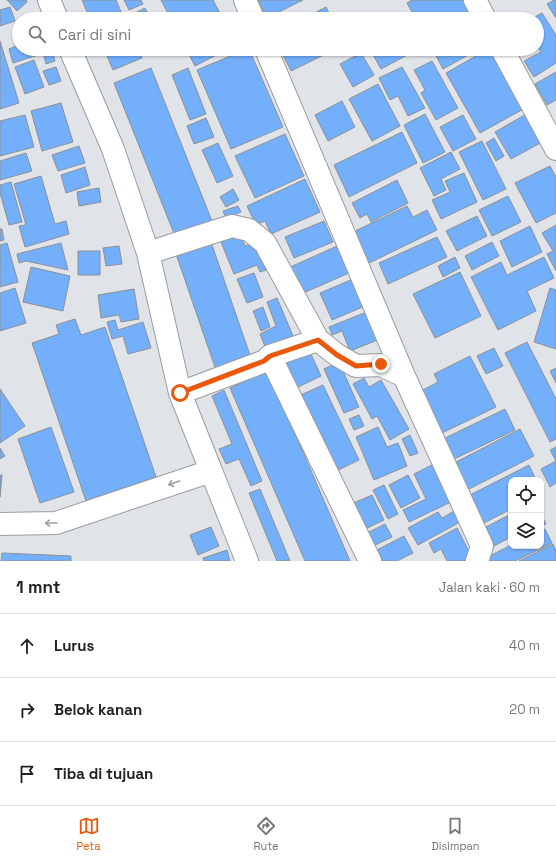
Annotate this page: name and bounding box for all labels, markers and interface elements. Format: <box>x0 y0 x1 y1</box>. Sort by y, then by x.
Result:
search box <box>12 12 544 56</box>
icon: search <box>26 23 48 45</box>
text: Cari di sini <box>58 25 131 44</box>
route end <box>372 355 390 373</box>
route start <box>171 384 189 402</box>
map controls <box>508 477 544 549</box>
button: locate <box>508 477 544 513</box>
one-way arrow <box>169 480 181 488</box>
button: layers <box>508 513 544 549</box>
one-way arrow <box>45 519 58 527</box>
text: 1 mnt <box>16 576 61 598</box>
text: Jalan kaki · 60 m <box>439 579 540 596</box>
icon: ahead <box>16 635 38 657</box>
text: Lurus <box>54 636 94 655</box>
text: 40 m <box>509 637 540 654</box>
icon: right <box>16 699 38 721</box>
text: Belok kanan <box>54 700 142 719</box>
text: 20 m <box>509 701 540 718</box>
icon: arrive <box>16 763 38 785</box>
text: Tiba di tujuan <box>54 764 153 783</box>
tab: Peta <box>76 815 101 853</box>
tab: Rute <box>253 815 279 853</box>
tab: Disimpan <box>431 815 480 853</box>

